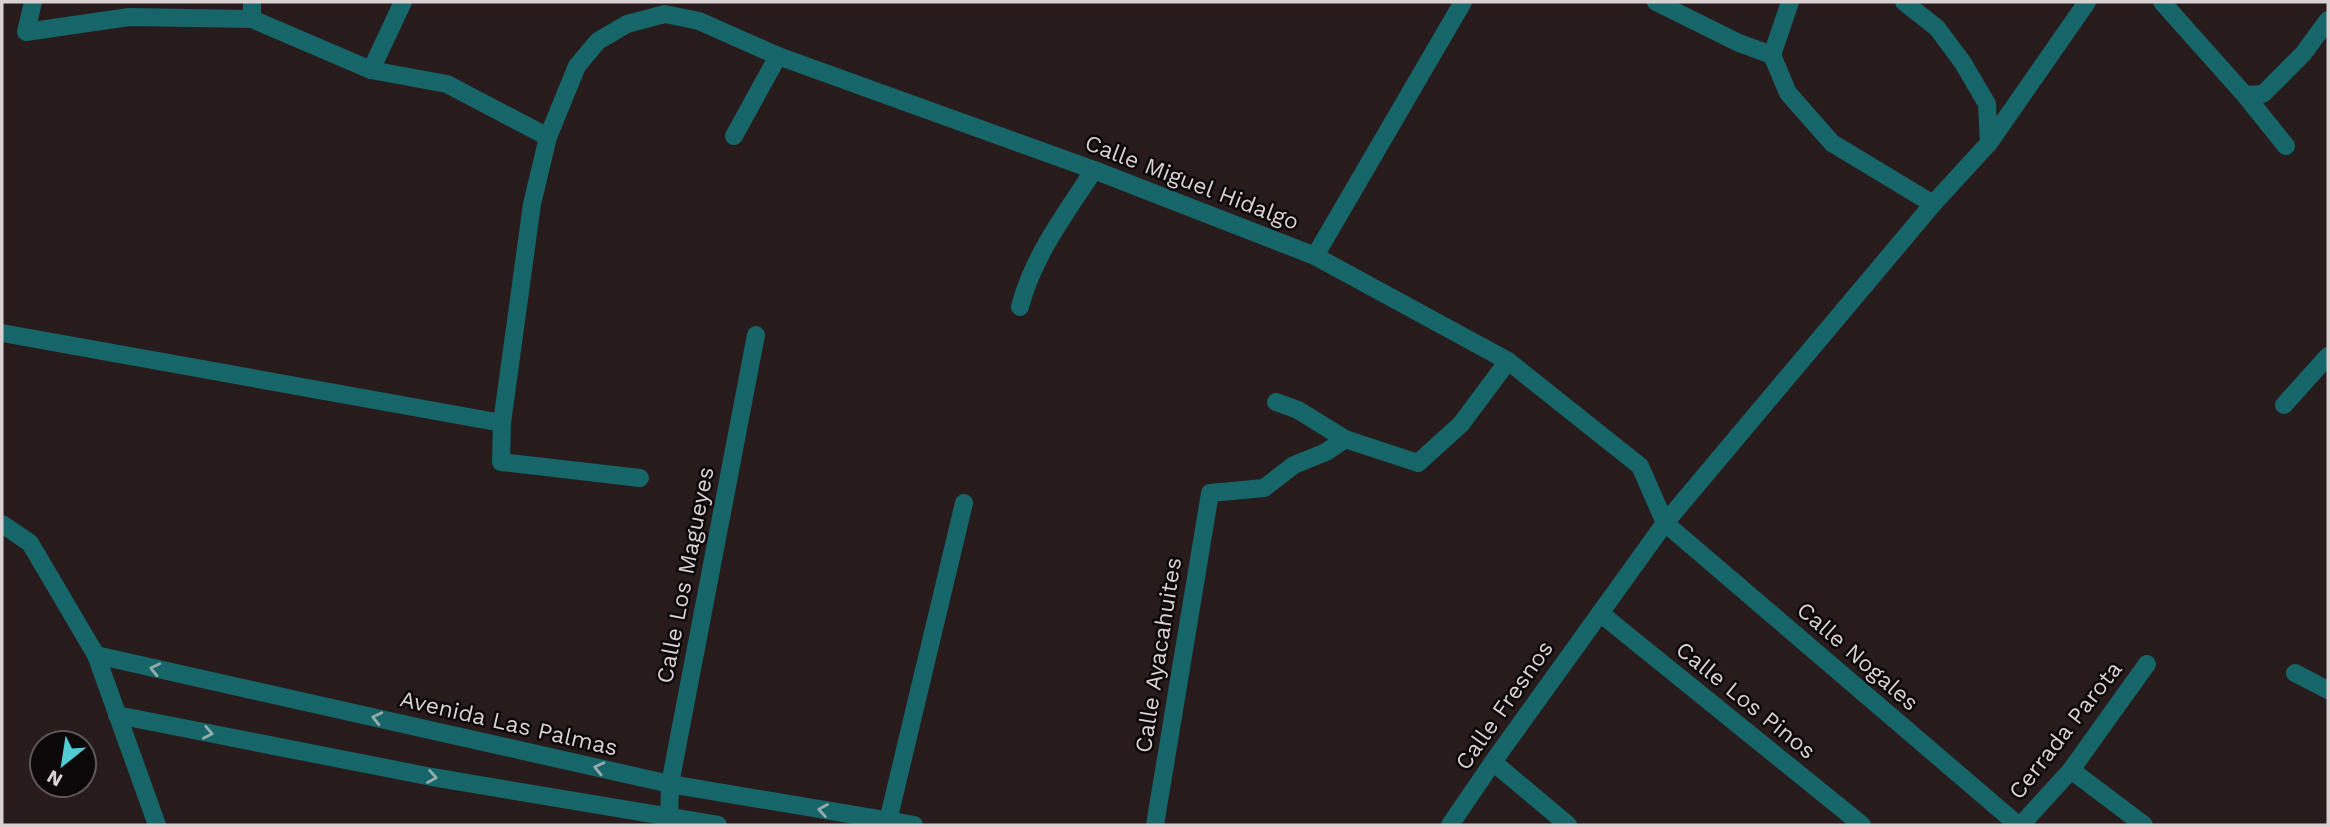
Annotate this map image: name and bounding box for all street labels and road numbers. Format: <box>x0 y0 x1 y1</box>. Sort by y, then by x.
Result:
street label: Calle Miguel Hidalgo <box>1081 129 1303 236</box>
street label: Calle Los Magueyes <box>651 464 720 686</box>
street label: Calle Ayacahuites <box>1130 556 1187 755</box>
street label: Calle Nogales <box>1791 596 1924 716</box>
street label: Calle Fresnos <box>1450 635 1559 775</box>
street label: Calle Los Pinos <box>1671 636 1821 765</box>
street label: Cerrada Parota <box>2003 656 2128 805</box>
street label: Avenida Las Palmas <box>397 685 620 762</box>

